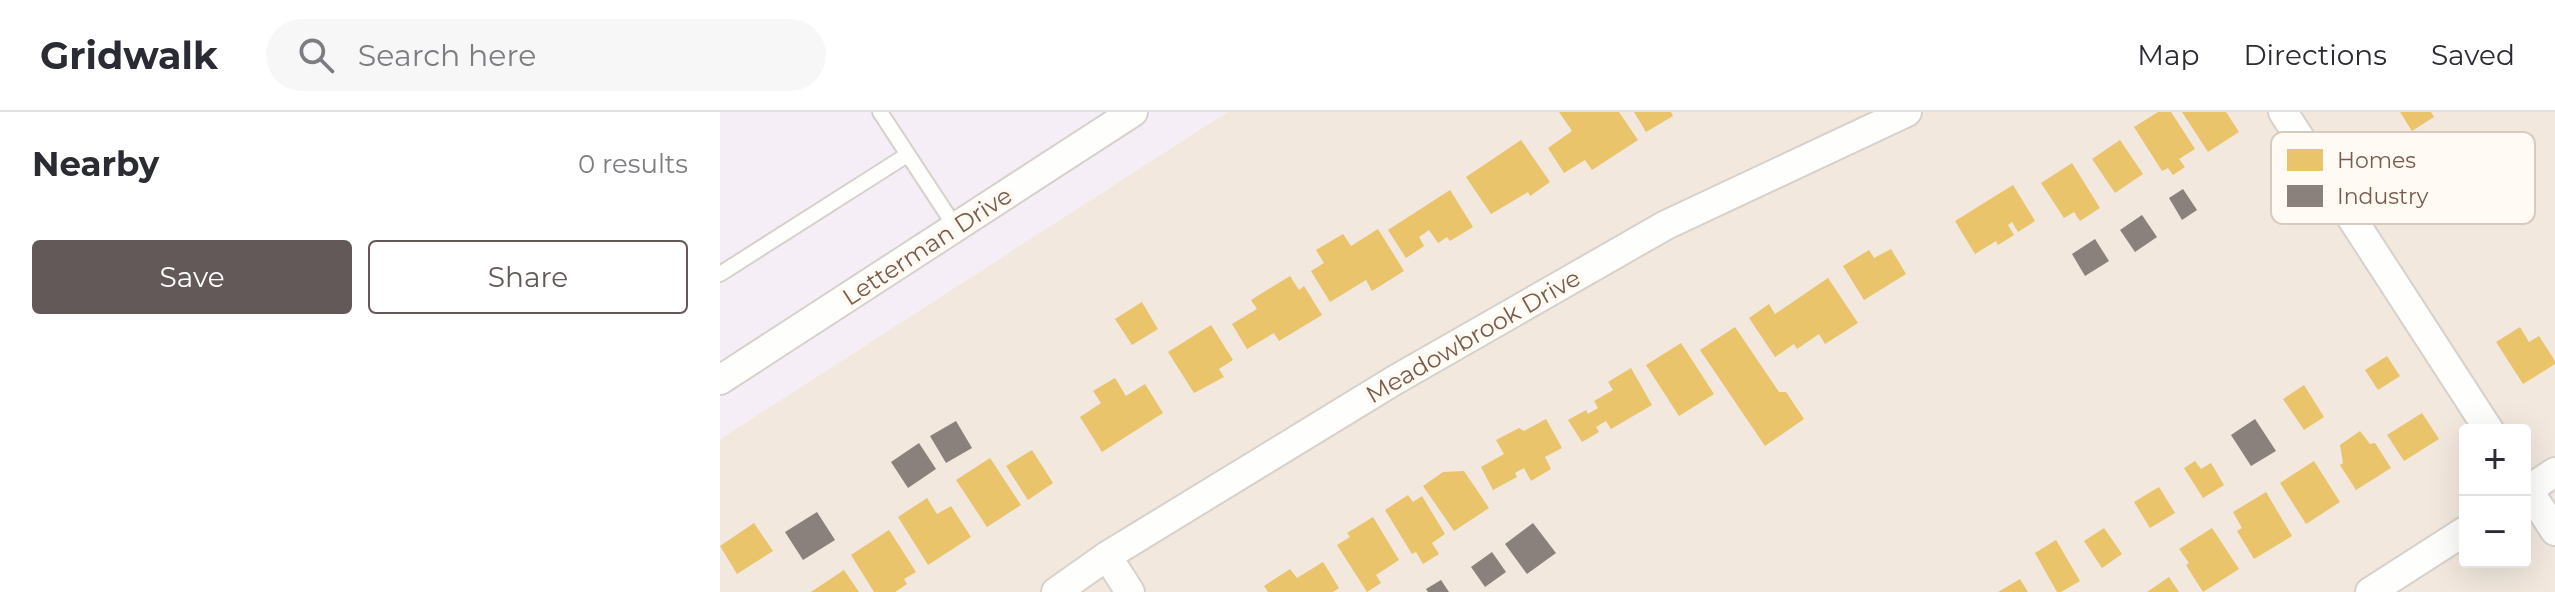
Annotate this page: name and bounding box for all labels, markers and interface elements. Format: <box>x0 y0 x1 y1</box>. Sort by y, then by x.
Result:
search box <box>266 19 826 91</box>
text: Gridwalk <box>40 32 218 79</box>
icon: search <box>294 33 338 77</box>
text: Search here <box>358 37 536 74</box>
text: Map <box>2137 38 2199 72</box>
text: Directions <box>2243 38 2387 72</box>
text: Saved <box>2431 38 2515 72</box>
legend <box>2271 132 2535 224</box>
text: Nearby <box>32 143 159 185</box>
text: Homes <box>2337 147 2416 174</box>
text: 0 results <box>578 148 688 180</box>
street label: Letterman Drive <box>837 180 1017 312</box>
text: Industry <box>2337 183 2429 210</box>
button: Save <box>32 240 352 314</box>
button: Share <box>368 240 688 314</box>
street label: Meadowbrook Drive <box>1361 263 1585 409</box>
map controls <box>2459 424 2531 568</box>
button: + <box>2459 424 2531 496</box>
button: − <box>2459 496 2531 568</box>

